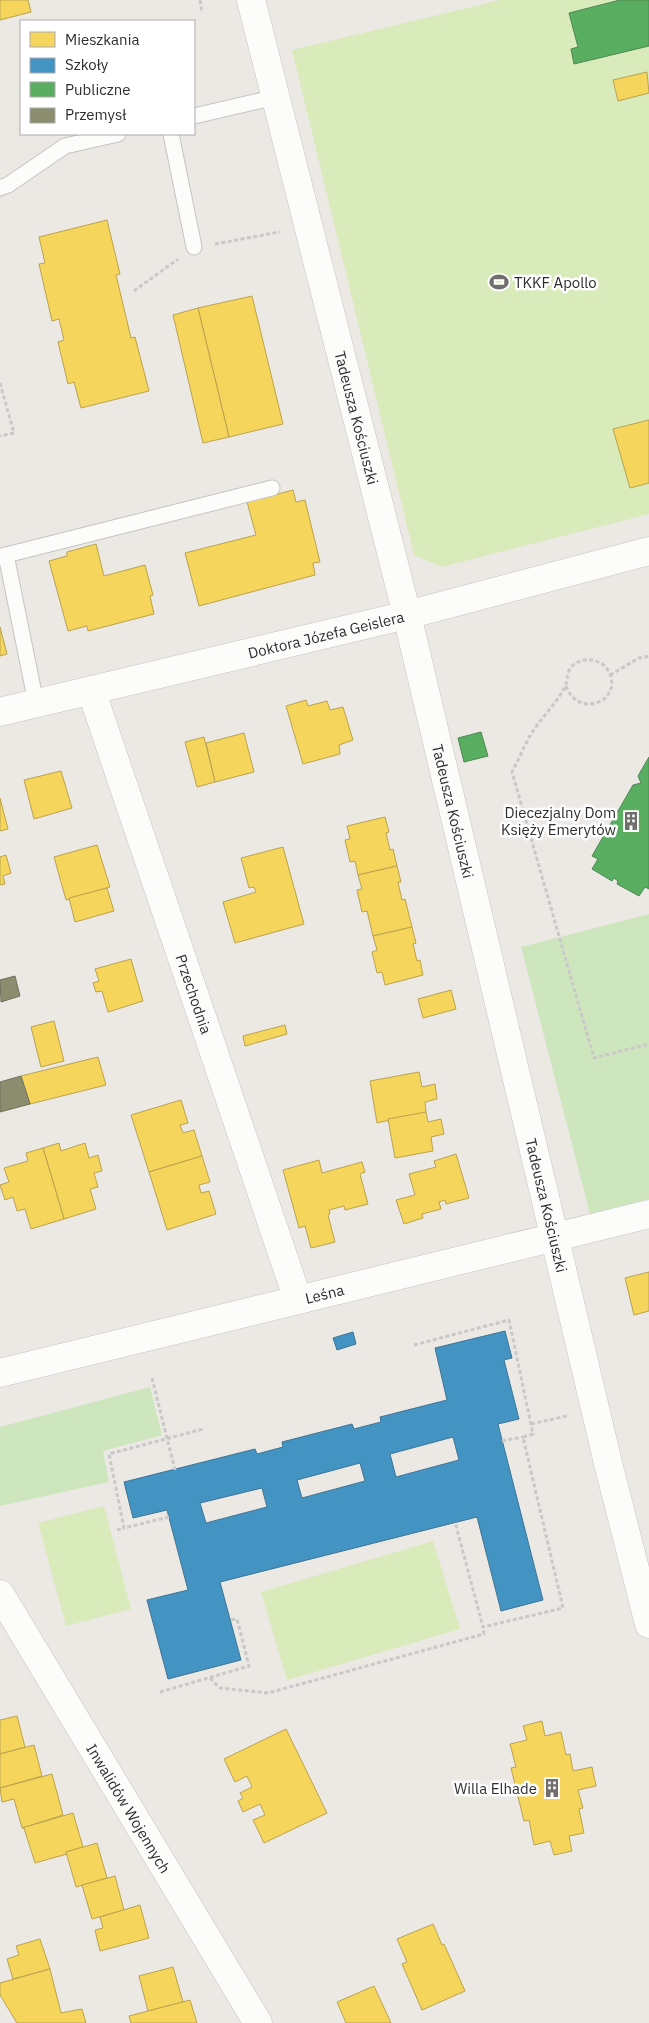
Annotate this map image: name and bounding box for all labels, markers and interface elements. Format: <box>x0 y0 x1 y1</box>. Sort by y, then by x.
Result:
legend <box>20 20 195 135</box>
text: Mieszkania <box>65 30 139 49</box>
text: Szkoły <box>65 55 109 74</box>
text: Publiczne <box>65 80 130 99</box>
text: Przemysł <box>65 105 127 124</box>
sports icon: TKKF Apollo <box>488 271 510 293</box>
place label: TKKF Apollo <box>514 273 597 292</box>
street label: Tadeusza Kościuszki <box>331 349 383 487</box>
street label: Doktora Józefa Geislera <box>246 607 406 662</box>
street label: Tadeusza Kościuszki <box>428 742 479 880</box>
place label: Diecezjalny Dom Księży Emerytów <box>501 803 616 839</box>
building icon: Diecezjalny Dom Księży Emerytów <box>620 810 642 832</box>
street label: Przechodnia <box>172 952 216 1036</box>
street label: Tadeusza Kościuszki <box>522 1136 572 1274</box>
street label: Leśna <box>303 1280 346 1307</box>
street label: Inwalidów Wojennych <box>83 1740 175 1876</box>
building icon: Willa Elhade <box>541 1777 563 1799</box>
place label: Willa Elhade <box>454 1779 537 1798</box>

